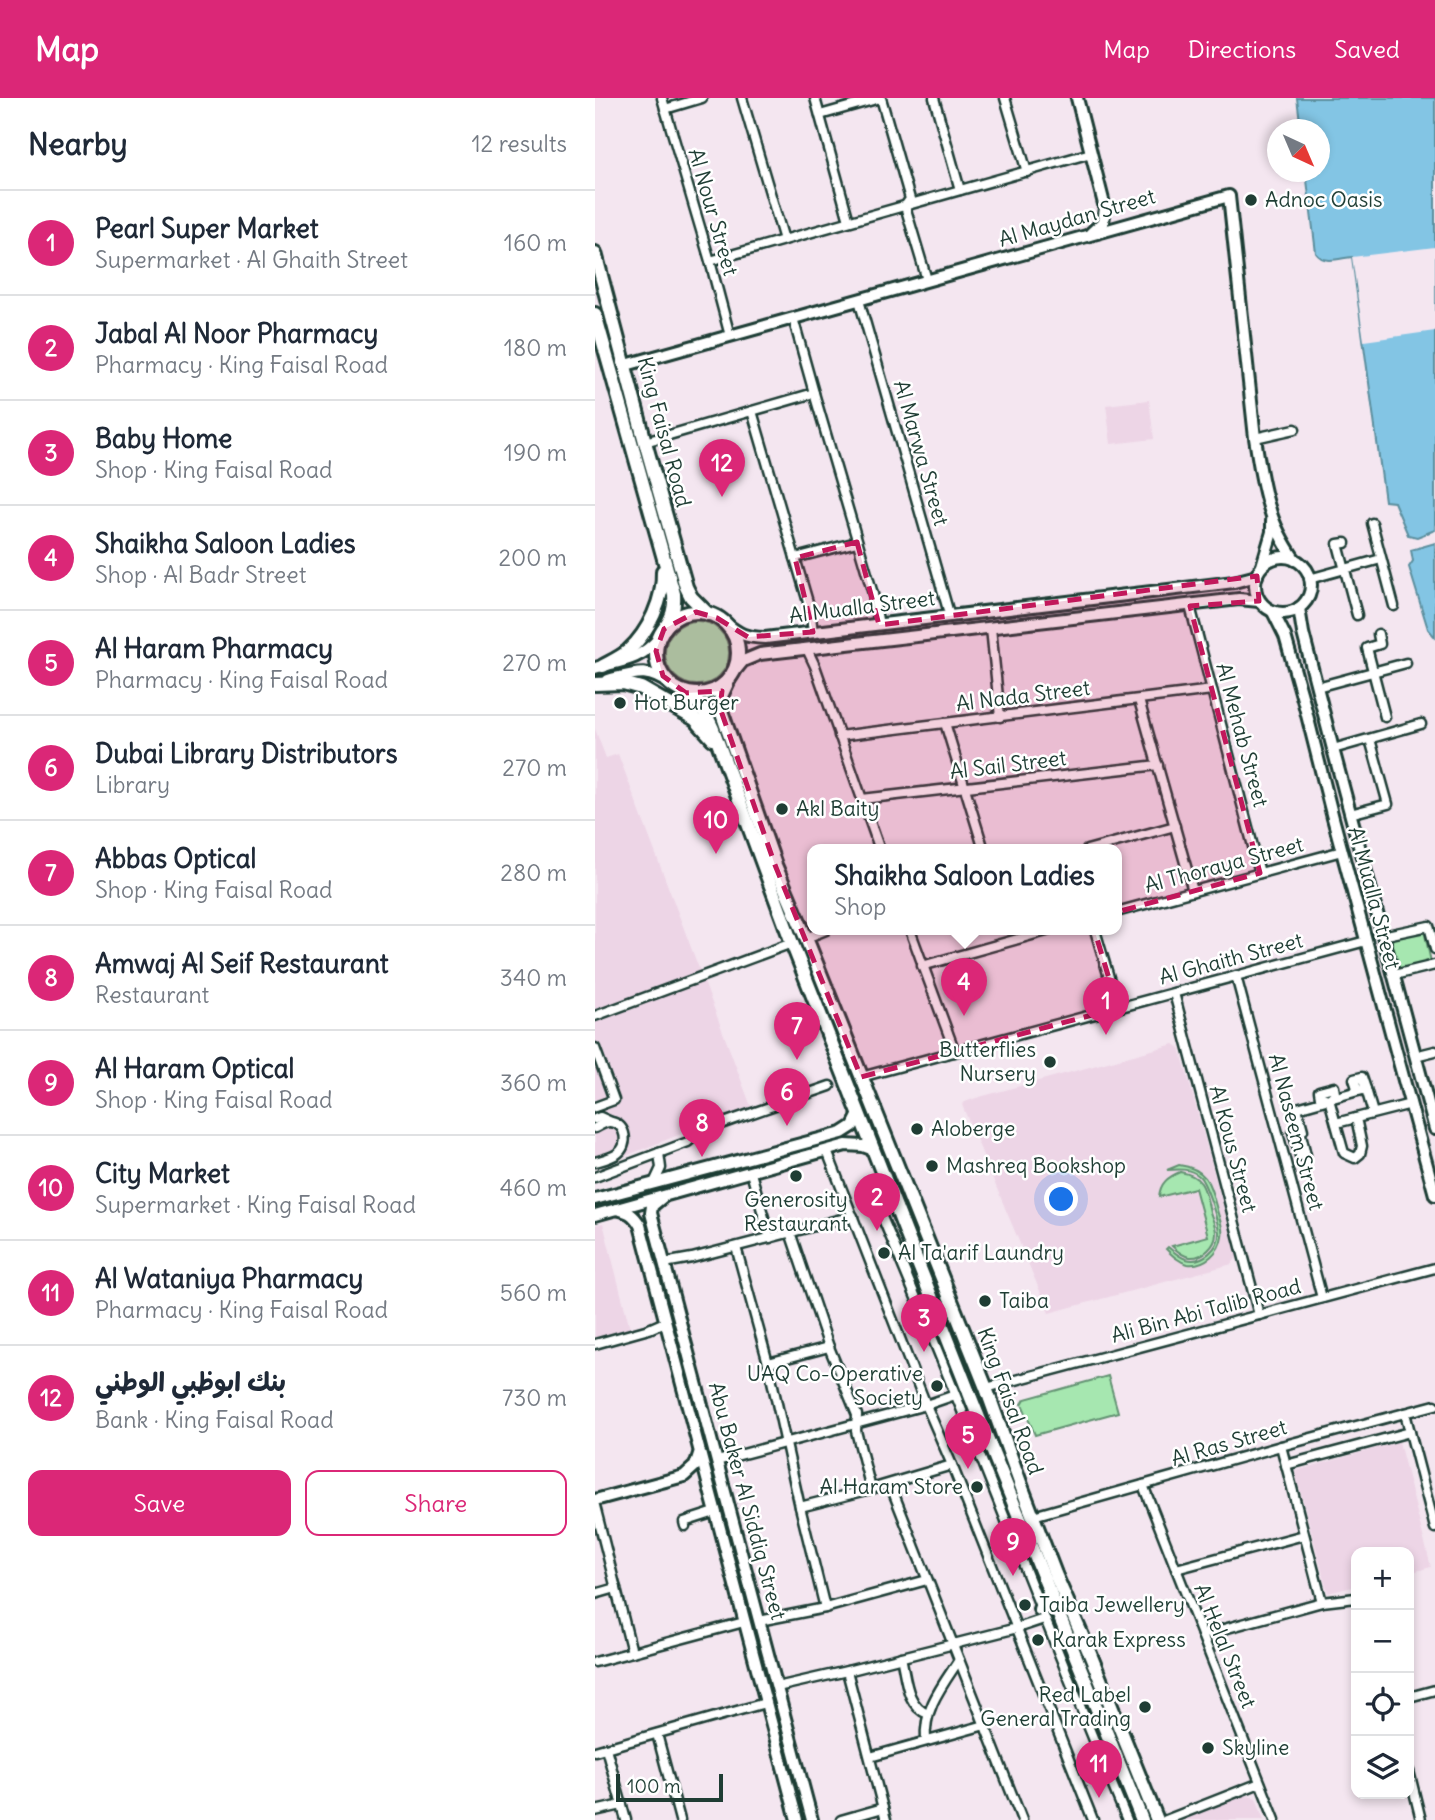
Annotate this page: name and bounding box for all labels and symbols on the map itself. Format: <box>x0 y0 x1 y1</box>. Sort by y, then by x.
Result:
north arrow <box>1267 119 1330 182</box>
street label: Al Nour Street <box>682 145 745 279</box>
street label: Al Maydan Street <box>996 182 1158 253</box>
place label: Adnoc Oasis <box>1265 186 1383 213</box>
marker: Adnoc Oasis <box>1243 192 1259 208</box>
street label: King Faisal Road <box>631 354 698 510</box>
street label: Al Marwa Street <box>888 377 955 529</box>
pin: 12 <box>699 439 745 497</box>
street label: Al Mualla Street <box>787 584 936 629</box>
street label: Al Mehab Street <box>1210 660 1275 810</box>
street label: Al Nada Street <box>954 674 1091 717</box>
place label: Hot Burger <box>634 689 739 716</box>
marker: Hot Burger <box>612 695 628 711</box>
street label: Al Sail Street <box>948 744 1068 785</box>
place label: Akl Baity <box>796 795 879 822</box>
pin: 10 <box>693 796 739 854</box>
marker: Akl Baity <box>774 801 790 817</box>
street label: Al Mualla Street <box>1342 824 1407 972</box>
street label: Al Thoraya Street <box>1142 830 1306 899</box>
street label: Al Ghaith Street <box>1156 926 1306 991</box>
pin: 4 <box>941 958 987 1016</box>
pin: 1 <box>1083 977 1129 1035</box>
pin: 7 <box>774 1002 820 1060</box>
place label: Butterflies Nursery <box>939 1036 1036 1087</box>
street label: Al Naseem Street <box>1263 1051 1330 1213</box>
marker: Butterflies Nursery <box>1042 1054 1058 1070</box>
pin: 6 <box>764 1068 810 1126</box>
street label: Al Kous Street <box>1204 1082 1263 1215</box>
pin: 8 <box>679 1099 725 1157</box>
place label: Aloberge <box>931 1115 1015 1142</box>
marker: Aloberge <box>909 1121 925 1137</box>
place label: Mashreq Bookshop <box>946 1152 1126 1179</box>
marker: Mashreq Bookshop <box>924 1158 940 1174</box>
marker: Generosity Restaurant <box>788 1168 804 1184</box>
pin: 2 <box>854 1173 900 1231</box>
your location <box>1044 1182 1078 1216</box>
place label: Generosity Restaurant <box>744 1186 848 1237</box>
place label: Al Ta'arif Laundry <box>898 1239 1064 1266</box>
marker: Al Ta'arif Laundry <box>876 1245 892 1261</box>
street label: Ali Bin Abi Talib Road <box>1108 1272 1304 1349</box>
place label: Taiba <box>999 1287 1049 1314</box>
marker: Taiba <box>977 1293 993 1309</box>
pin: 3 <box>901 1294 947 1352</box>
street label: King Faisal Road <box>971 1324 1050 1478</box>
place label: UAQ Co-Operative Society <box>747 1360 923 1411</box>
marker: UAQ Co-Operative Society <box>929 1378 945 1394</box>
street label: Abu Baker Al Siddiq Street <box>703 1379 792 1623</box>
pin: 5 <box>945 1411 991 1469</box>
street label: Al Ras Street <box>1168 1413 1290 1472</box>
place label: Al Haram Store <box>820 1473 963 1500</box>
marker: Al Haram Store <box>969 1479 985 1495</box>
pin: 9 <box>990 1518 1036 1576</box>
street label: Al Helal Street <box>1188 1580 1263 1712</box>
place label: Taiba Jewellery <box>1039 1591 1185 1618</box>
marker: Taiba Jewellery <box>1017 1597 1033 1613</box>
place label: Karak Express <box>1052 1626 1186 1653</box>
marker: Karak Express <box>1030 1632 1046 1648</box>
place label: Red Label General Trading <box>980 1681 1131 1732</box>
marker: Red Label General Trading <box>1137 1699 1153 1715</box>
place label: Skyline <box>1222 1734 1289 1761</box>
pin: 11 <box>1076 1740 1122 1798</box>
marker: Skyline <box>1200 1740 1216 1756</box>
scale bar <box>616 1771 723 1803</box>

